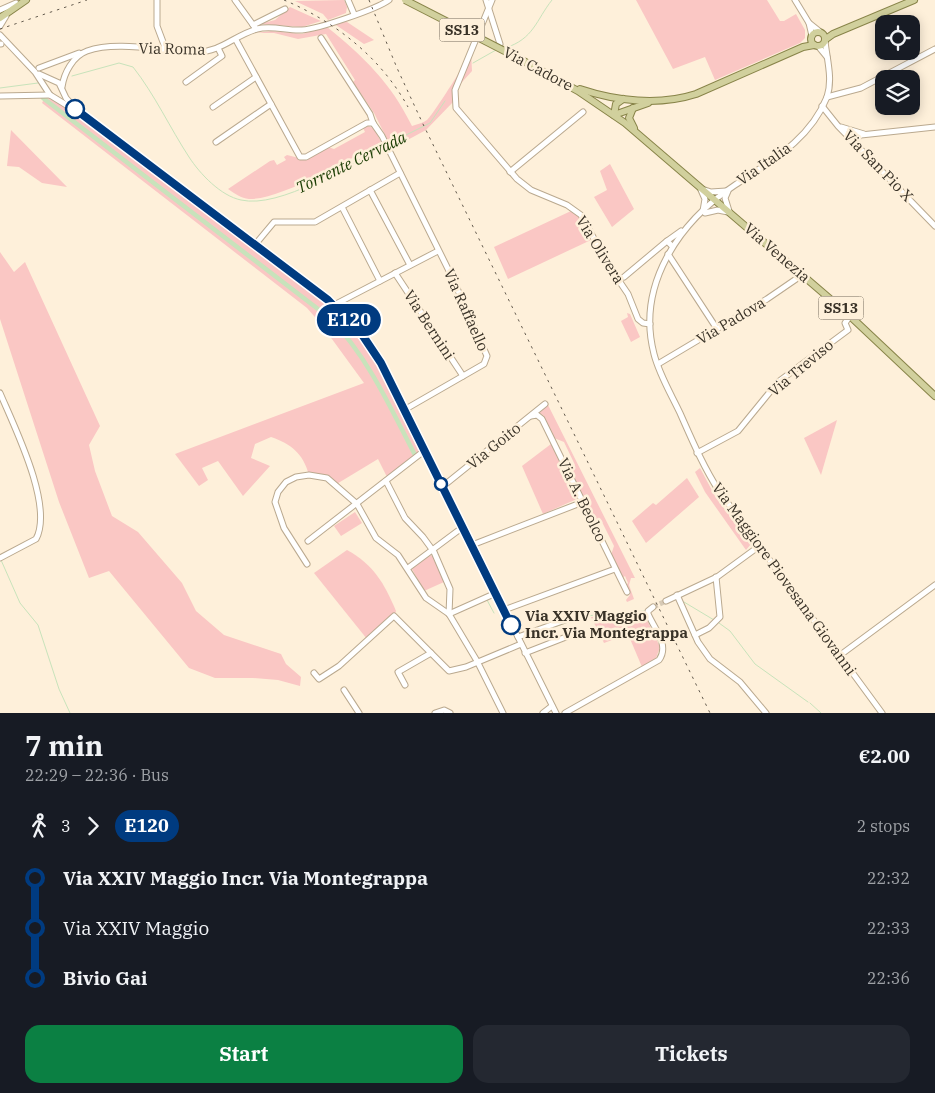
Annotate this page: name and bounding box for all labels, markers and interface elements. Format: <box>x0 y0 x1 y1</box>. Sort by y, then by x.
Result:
map controls <box>875 15 920 115</box>
button: locate <box>875 15 920 60</box>
road number: SS13 <box>440 18 484 42</box>
street label: Via Roma <box>138 38 206 59</box>
street label: Via Cadore <box>500 42 576 95</box>
button: layers <box>875 70 920 115</box>
unlabelled marker <box>65 99 85 119</box>
street label: Via San Pio X <box>839 126 917 205</box>
water label: Torrente Cervada <box>293 127 410 197</box>
street label: Via Italia <box>733 138 795 189</box>
street label: Via Olivera <box>572 212 629 287</box>
street label: Via Venezia <box>740 219 814 286</box>
street label: Via Raffaello <box>440 266 493 354</box>
street label: Via Bernini <box>400 286 459 363</box>
street label: Via Padova <box>693 293 769 349</box>
road number: SS13 <box>818 296 864 320</box>
line badge: E120 <box>314 304 384 336</box>
text: E120 <box>327 308 371 331</box>
street label: Via Treviso <box>764 335 837 400</box>
street label: Via Goito <box>463 418 524 473</box>
street label: Via A. Beolco <box>554 455 611 545</box>
unlabelled marker <box>434 477 448 491</box>
street label: Via Maggiore Piovesana Giovanni <box>708 479 861 679</box>
place label: Via XXIV Maggio Incr. Via Montegrappa <box>525 606 688 642</box>
marker: Via XXIV Maggio Incr. Via Montegrappa <box>501 615 521 635</box>
text: 7 min <box>25 727 103 764</box>
text: €2.00 <box>859 744 910 768</box>
text: 22:29 – 22:36 · Bus <box>25 765 169 785</box>
icon: walk <box>25 812 53 840</box>
icon: forward <box>79 812 107 840</box>
text: E120 <box>125 814 169 837</box>
text: 3 <box>61 816 71 836</box>
text: 2 stops <box>857 816 910 836</box>
text: Via XXIV Maggio Incr. Via Montegrappa <box>63 866 428 890</box>
text: 22:32 <box>867 868 910 888</box>
text: Via XXIV Maggio <box>63 916 209 940</box>
text: 22:33 <box>867 918 910 938</box>
text: Bivio Gai <box>63 966 147 990</box>
text: 22:36 <box>867 968 910 988</box>
button: Start <box>25 1025 463 1083</box>
button: Tickets <box>473 1025 910 1083</box>

